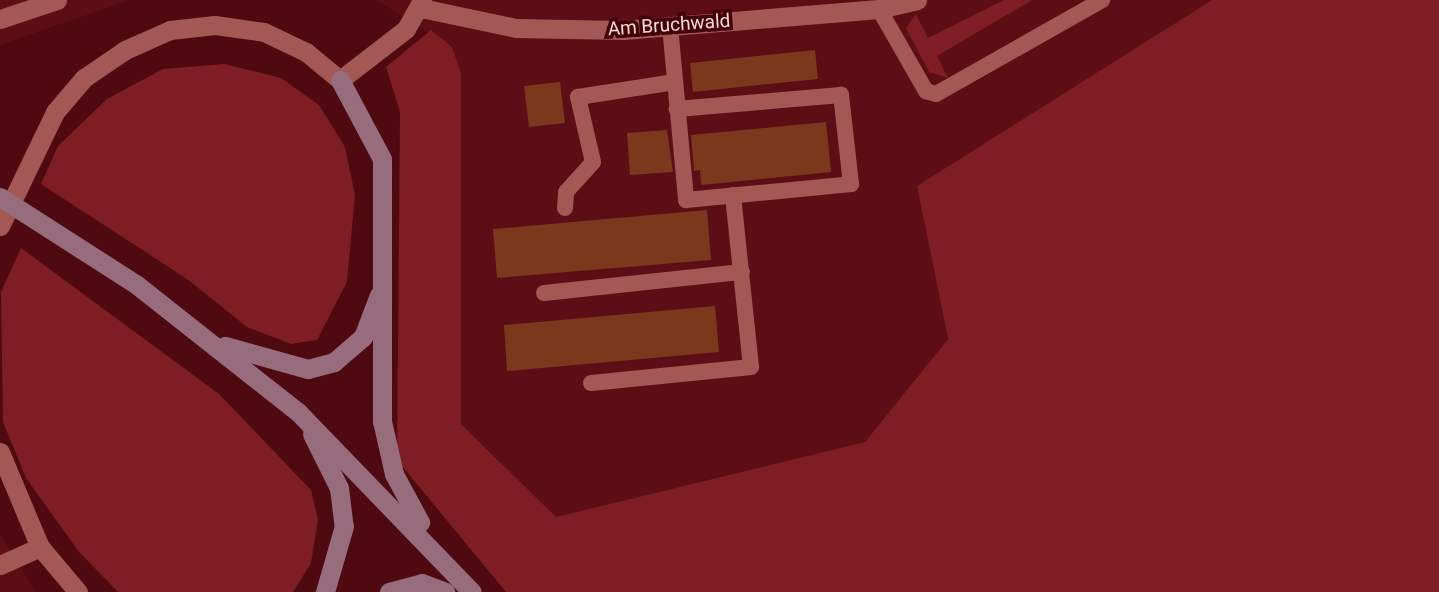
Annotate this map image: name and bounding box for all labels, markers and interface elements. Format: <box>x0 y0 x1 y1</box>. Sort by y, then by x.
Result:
street label: Am Bruchwald <box>607 9 731 41</box>

